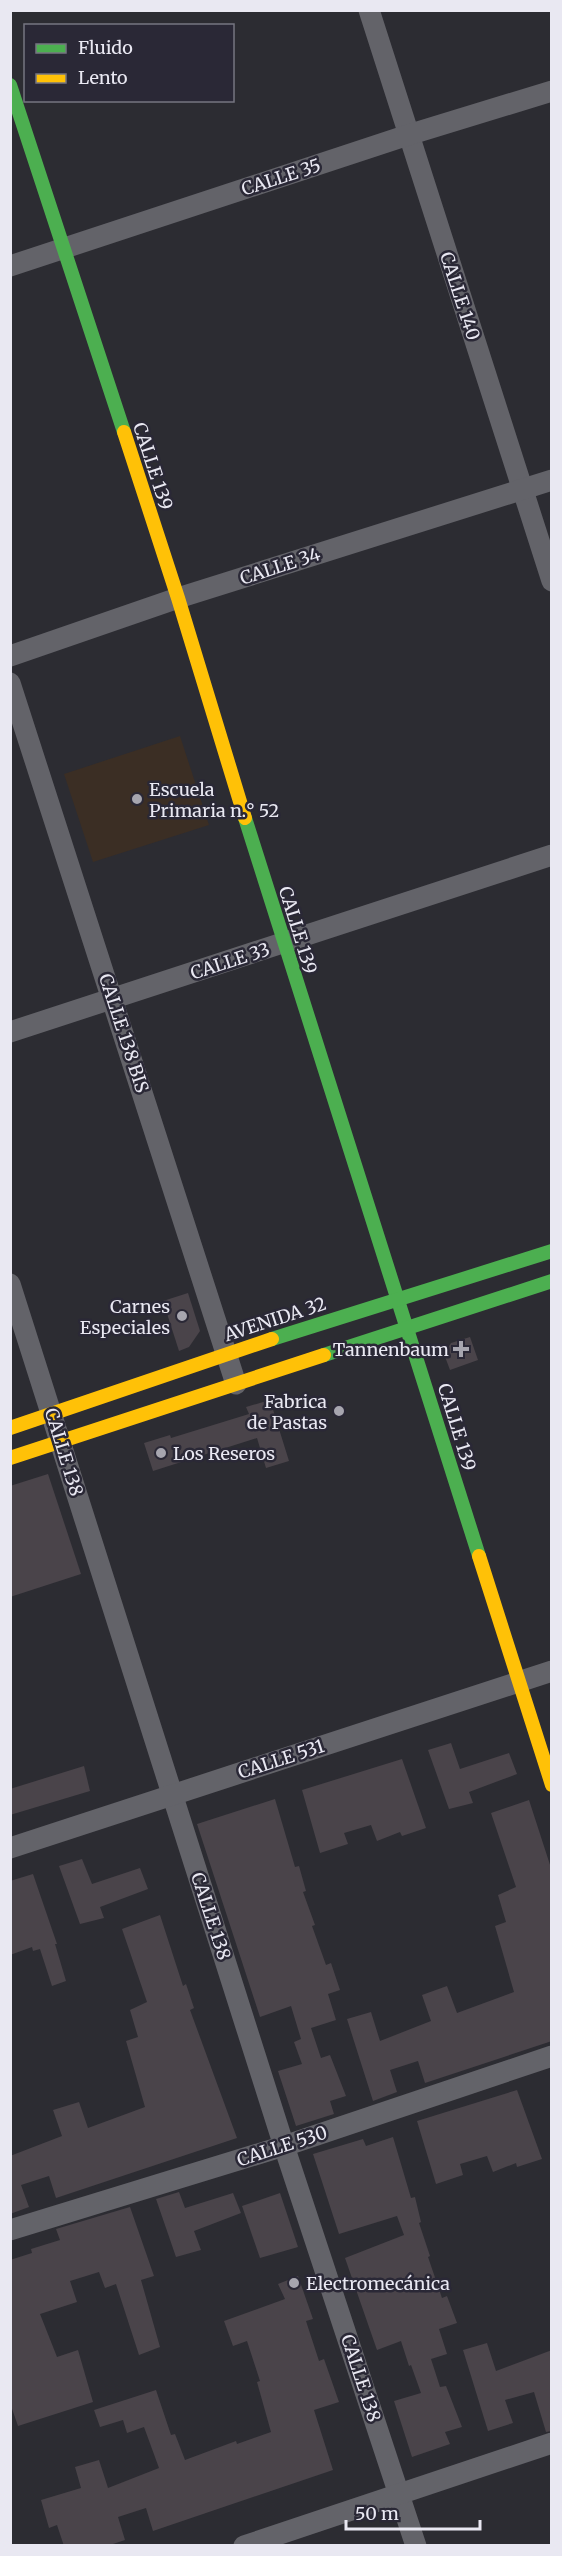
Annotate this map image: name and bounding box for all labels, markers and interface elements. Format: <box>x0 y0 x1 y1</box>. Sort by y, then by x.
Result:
legend <box>24 24 234 102</box>
text: Fluido <box>78 36 133 59</box>
text: Lento <box>78 66 128 89</box>
street label: CALLE 35 <box>238 153 324 201</box>
street label: CALLE 140 <box>435 249 485 343</box>
street label: CALLE 139 <box>128 419 178 513</box>
street label: CALLE 34 <box>237 542 323 590</box>
place label: Escuela Primaria n.° 52 <box>149 778 279 822</box>
marker: Escuela Primaria n.° 52 <box>130 792 144 806</box>
street label: CALLE 139 <box>274 883 322 977</box>
street label: CALLE 33 <box>187 937 273 985</box>
street label: CALLE 138 BIS <box>94 971 154 1096</box>
street label: AVENIDA 32 <box>220 1292 329 1347</box>
place label: Carnes Especiales <box>80 1295 170 1339</box>
marker: Carnes Especiales <box>175 1309 189 1323</box>
place label: Tannenbaum <box>333 1338 449 1361</box>
marker: Tannenbaum <box>454 1342 468 1356</box>
street label: CALLE 139 <box>433 1380 481 1474</box>
place label: Fabrica de Pastas <box>247 1390 327 1434</box>
marker: Fabrica de Pastas <box>332 1404 346 1418</box>
street label: CALLE 138 <box>40 1405 88 1499</box>
place label: Los Reseros <box>173 1442 275 1465</box>
marker: Los Reseros <box>154 1446 168 1460</box>
street label: CALLE 531 <box>235 1734 327 1784</box>
street label: CALLE 138 <box>186 1869 236 1963</box>
street label: CALLE 530 <box>234 2121 330 2171</box>
place label: Electromecánica <box>306 2272 450 2295</box>
marker: Electromecánica <box>287 2276 301 2290</box>
street label: CALLE 138 <box>336 2331 386 2425</box>
scale bar <box>346 2493 480 2531</box>
text: 50 m <box>355 2502 399 2525</box>

